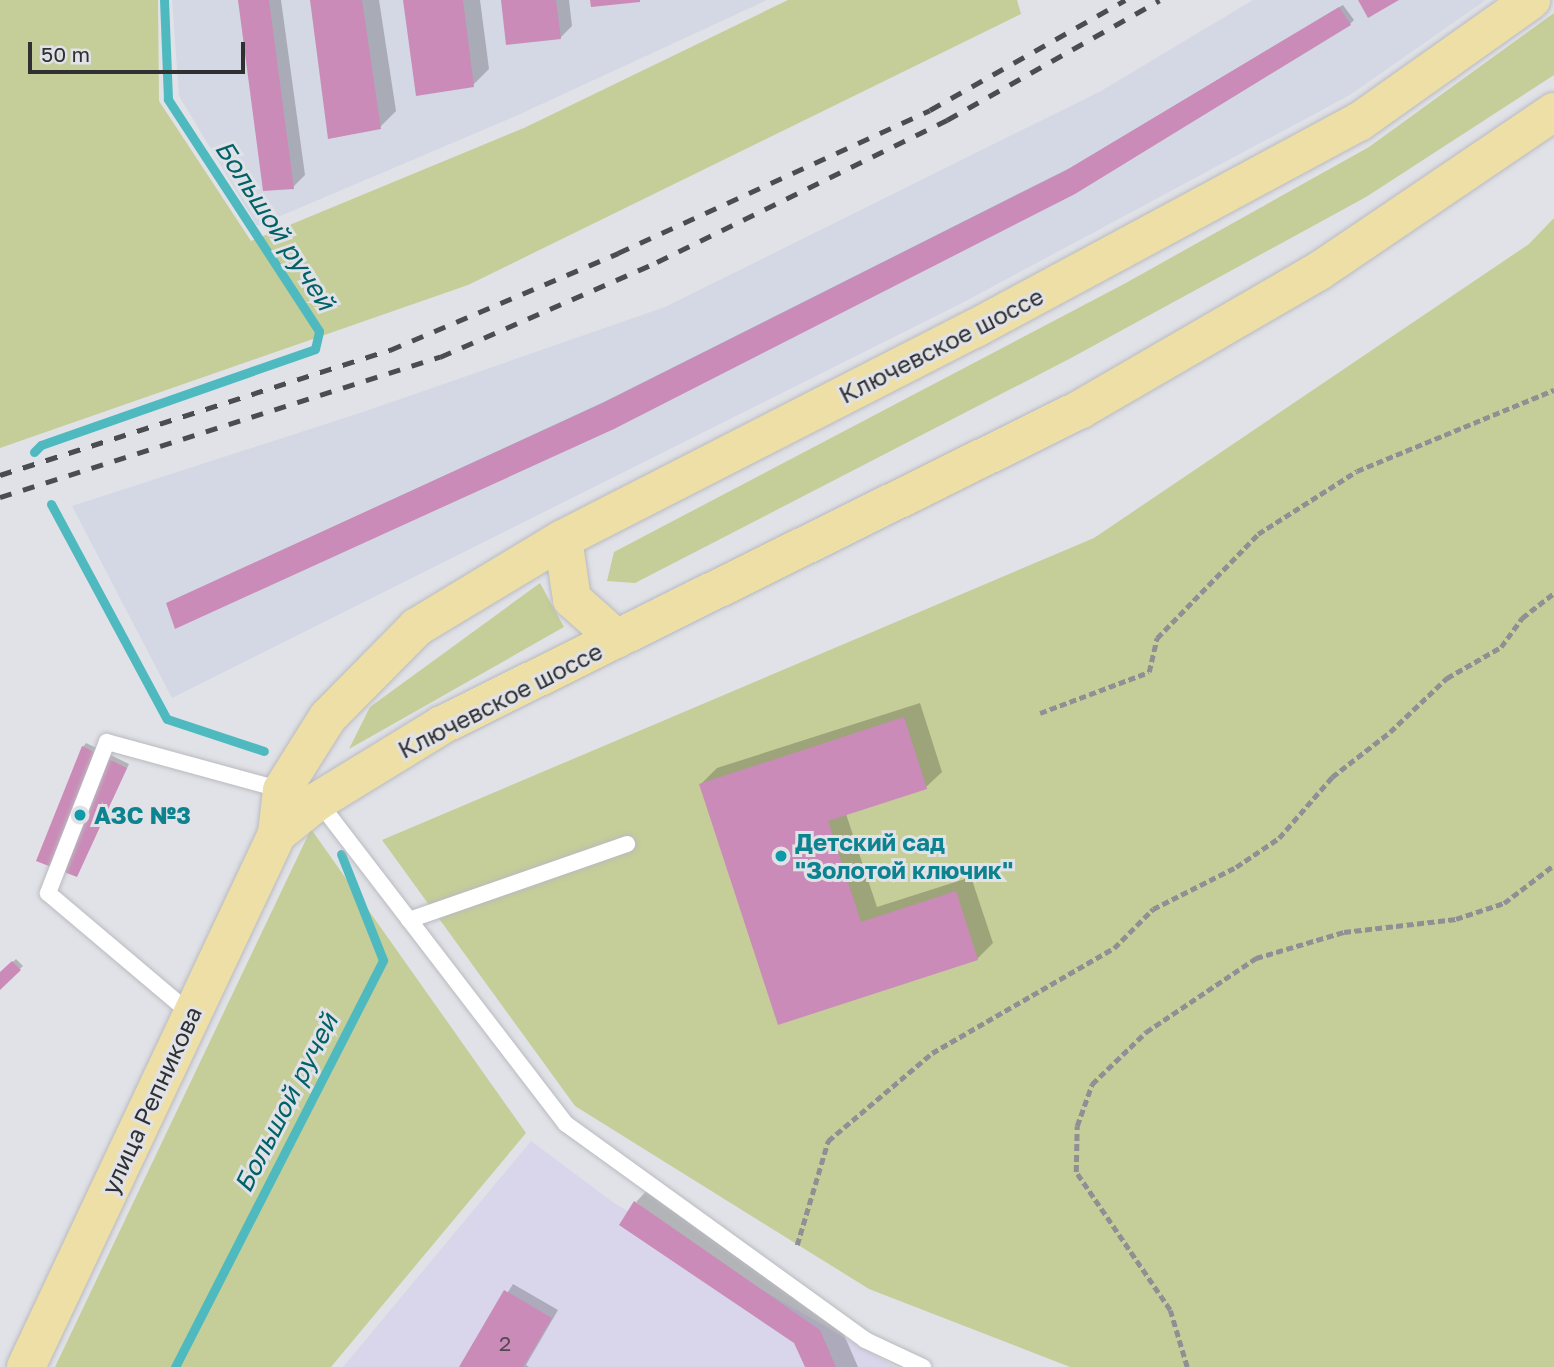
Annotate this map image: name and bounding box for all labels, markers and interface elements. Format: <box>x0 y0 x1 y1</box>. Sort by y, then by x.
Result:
scale bar <box>32 28 248 72</box>
text: 50 m <box>41 41 90 67</box>
water label: Большой ручей <box>208 134 342 316</box>
street label: Ключевское шоссе <box>834 281 1048 409</box>
street label: Ключевское шоссе <box>393 636 607 764</box>
place label: АЗС №3 <box>94 801 191 829</box>
marker: АЗС №3 <box>72 807 88 823</box>
place label: Детский сад "Золотой ключик" <box>795 828 1013 884</box>
marker: Детский сад "Золотой ключик" <box>773 848 789 864</box>
street label: улица Репникова <box>95 1001 207 1199</box>
water label: Большой ручей <box>228 1009 344 1197</box>
house number: 2 <box>499 1330 511 1356</box>

